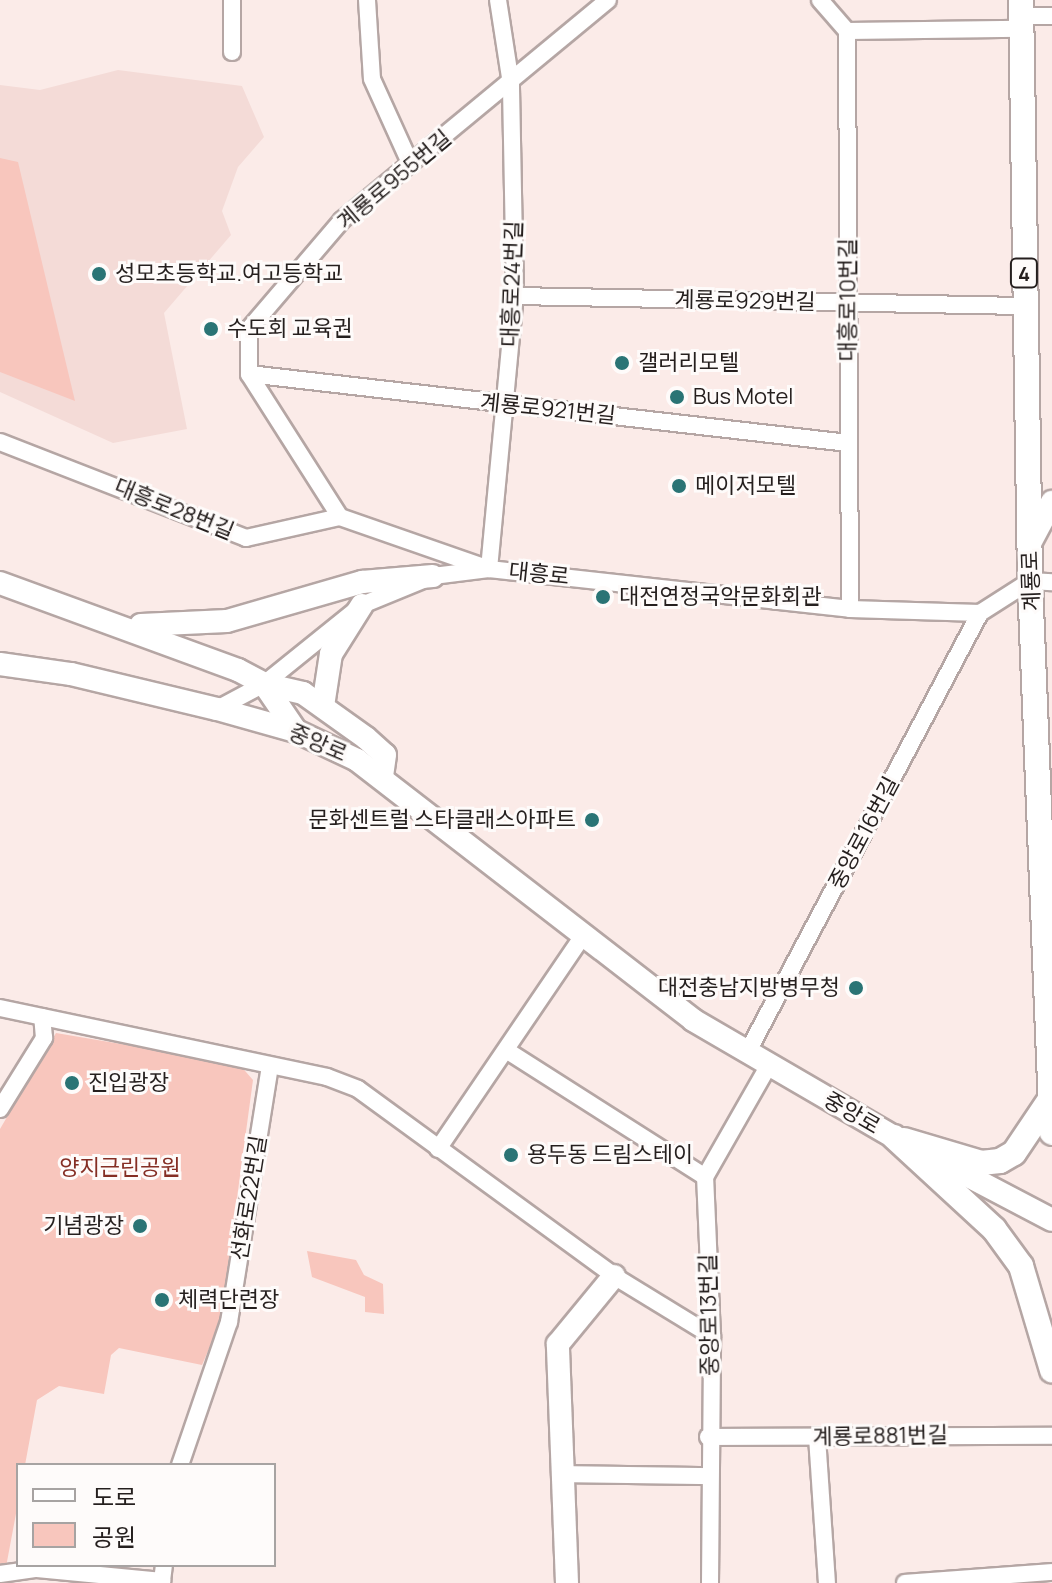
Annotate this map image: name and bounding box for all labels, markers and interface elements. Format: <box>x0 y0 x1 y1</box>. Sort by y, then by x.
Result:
street label: 계룡로955번길 <box>332 125 456 235</box>
street label: 대흥로24번길 <box>497 220 527 348</box>
street label: 대흥로10번길 <box>835 238 861 362</box>
road number: 4 <box>1008 257 1040 289</box>
place label: 성모초등학교.여고등학교 <box>115 261 343 287</box>
marker: 성모초등학교.여고등학교 <box>90 265 108 283</box>
street label: 계룡로929번길 <box>674 287 816 315</box>
place label: 수도회 교육권 <box>227 316 353 342</box>
marker: 수도회 교육권 <box>202 320 220 338</box>
place label: 갤러리모텔 <box>638 350 739 376</box>
marker: 갤러리모텔 <box>613 354 631 372</box>
place label: Bus Motel <box>693 384 793 410</box>
marker: Bus Motel <box>668 388 686 406</box>
street label: 계룡로921번길 <box>479 389 617 429</box>
street label: 대흥로28번길 <box>110 473 238 545</box>
place label: 메이저모텔 <box>695 473 796 499</box>
marker: 메이저모텔 <box>670 477 688 495</box>
street label: 계룡로 <box>1017 550 1045 612</box>
street label: 대흥로 <box>507 558 571 590</box>
place label: 대전연정국악문화회관 <box>619 584 821 610</box>
marker: 대전연정국악문화회관 <box>594 588 612 606</box>
street label: 중앙로 <box>285 719 351 767</box>
street label: 중앙로16번길 <box>823 772 905 894</box>
place label: 문화센트럴 스타클래스아파트 <box>308 807 576 833</box>
marker: 문화센트럴 스타클래스아파트 <box>583 811 601 829</box>
place label: 대전충남지방병무청 <box>658 975 840 1001</box>
marker: 대전충남지방병무청 <box>847 979 865 997</box>
place label: 진입광장 <box>88 1070 169 1096</box>
marker: 진입광장 <box>63 1074 81 1092</box>
street label: 중앙로 <box>819 1086 885 1140</box>
street label: 선화로22번길 <box>226 1134 272 1262</box>
place label: 용두동 드림스테이 <box>527 1142 693 1168</box>
marker: 용두동 드림스테이 <box>502 1146 520 1164</box>
park label: 양지근린공원 <box>59 1155 181 1181</box>
place label: 기념광장 <box>43 1213 124 1239</box>
marker: 기념광장 <box>131 1217 149 1235</box>
street label: 중앙로13번길 <box>695 1254 723 1376</box>
place label: 체력단련장 <box>178 1287 279 1313</box>
marker: 체력단련장 <box>153 1291 171 1309</box>
street label: 계룡로881번길 <box>812 1422 948 1450</box>
legend <box>16 1463 276 1567</box>
text: 도로 <box>92 1480 136 1513</box>
text: 공원 <box>92 1520 136 1553</box>

